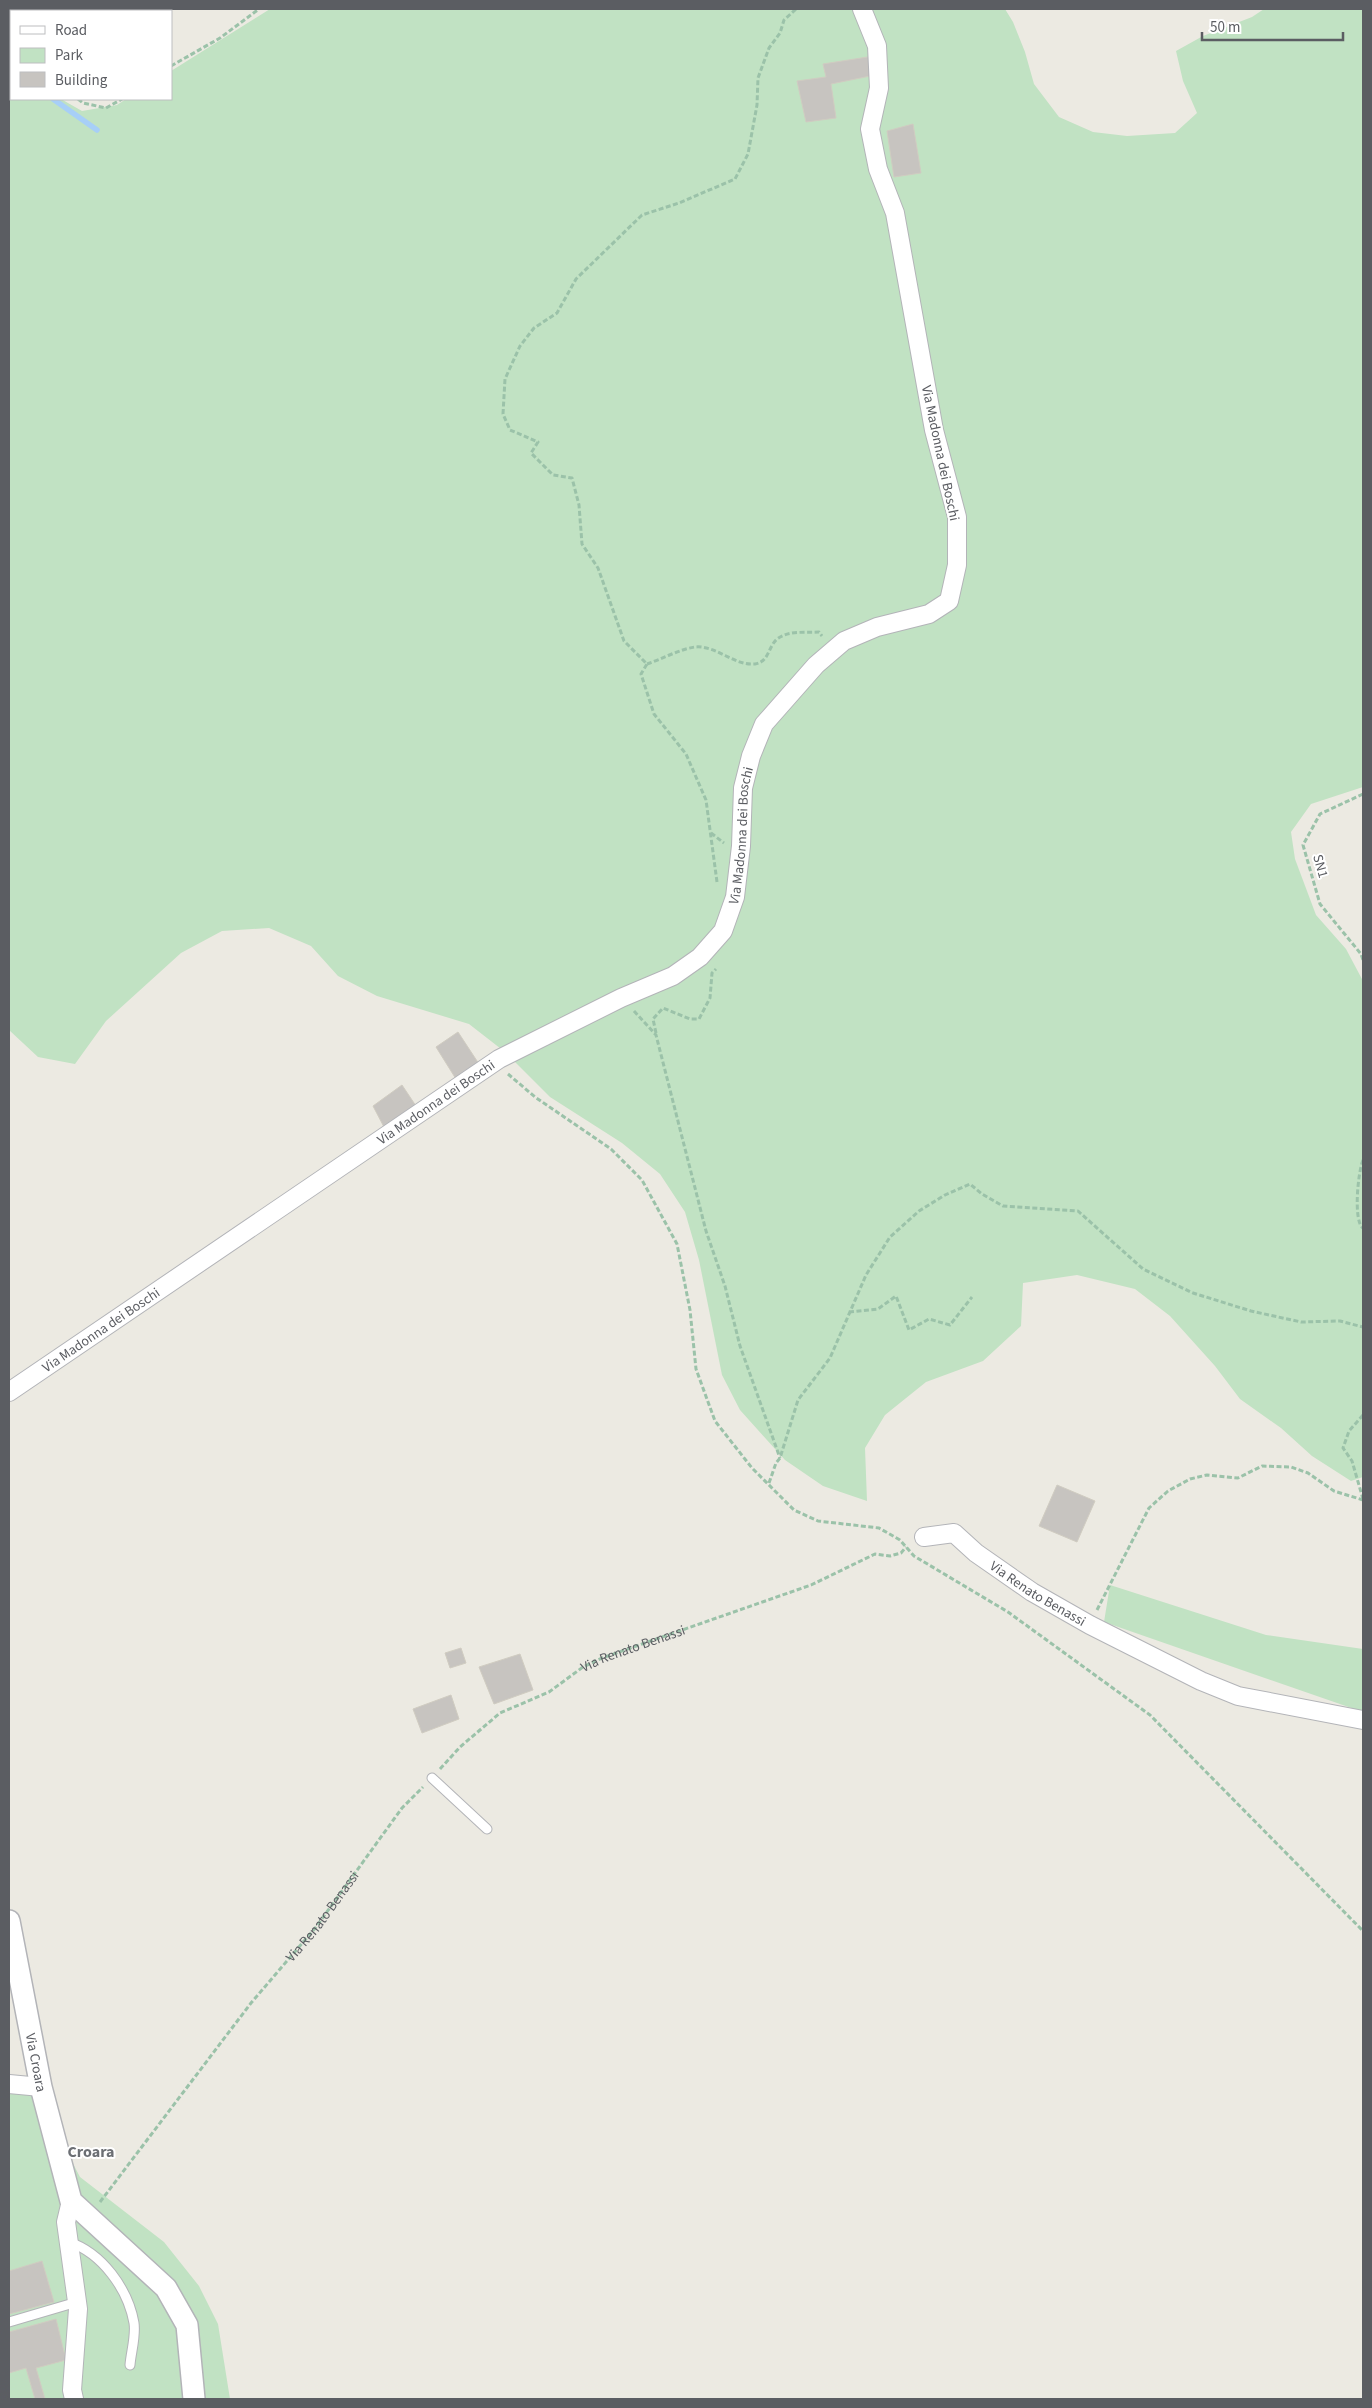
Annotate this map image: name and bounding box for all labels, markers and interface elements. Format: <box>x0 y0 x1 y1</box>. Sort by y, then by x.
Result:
legend <box>10 10 172 100</box>
scale bar <box>1202 10 1343 42</box>
text: 50 m <box>1210 17 1240 38</box>
text: Road <box>55 20 87 41</box>
text: Park <box>55 45 84 66</box>
text: Building <box>55 70 108 91</box>
street label: Via Madonna dei Boschi <box>916 383 964 523</box>
street label: Via Madonna dei Boschi <box>724 765 759 908</box>
street label: SN1 <box>1307 852 1333 880</box>
street label: Via Madonna dei Boschi <box>373 1056 499 1150</box>
street label: Via Madonna dei Boschi <box>38 1283 164 1378</box>
street label: Via Renato Benassi <box>985 1556 1089 1632</box>
street label: Via Renato Benassi <box>578 1621 688 1678</box>
street label: Via Renato Benassi <box>281 1867 364 1967</box>
street label: Via Croara <box>20 2032 51 2094</box>
district label: Croara <box>67 2141 115 2163</box>

